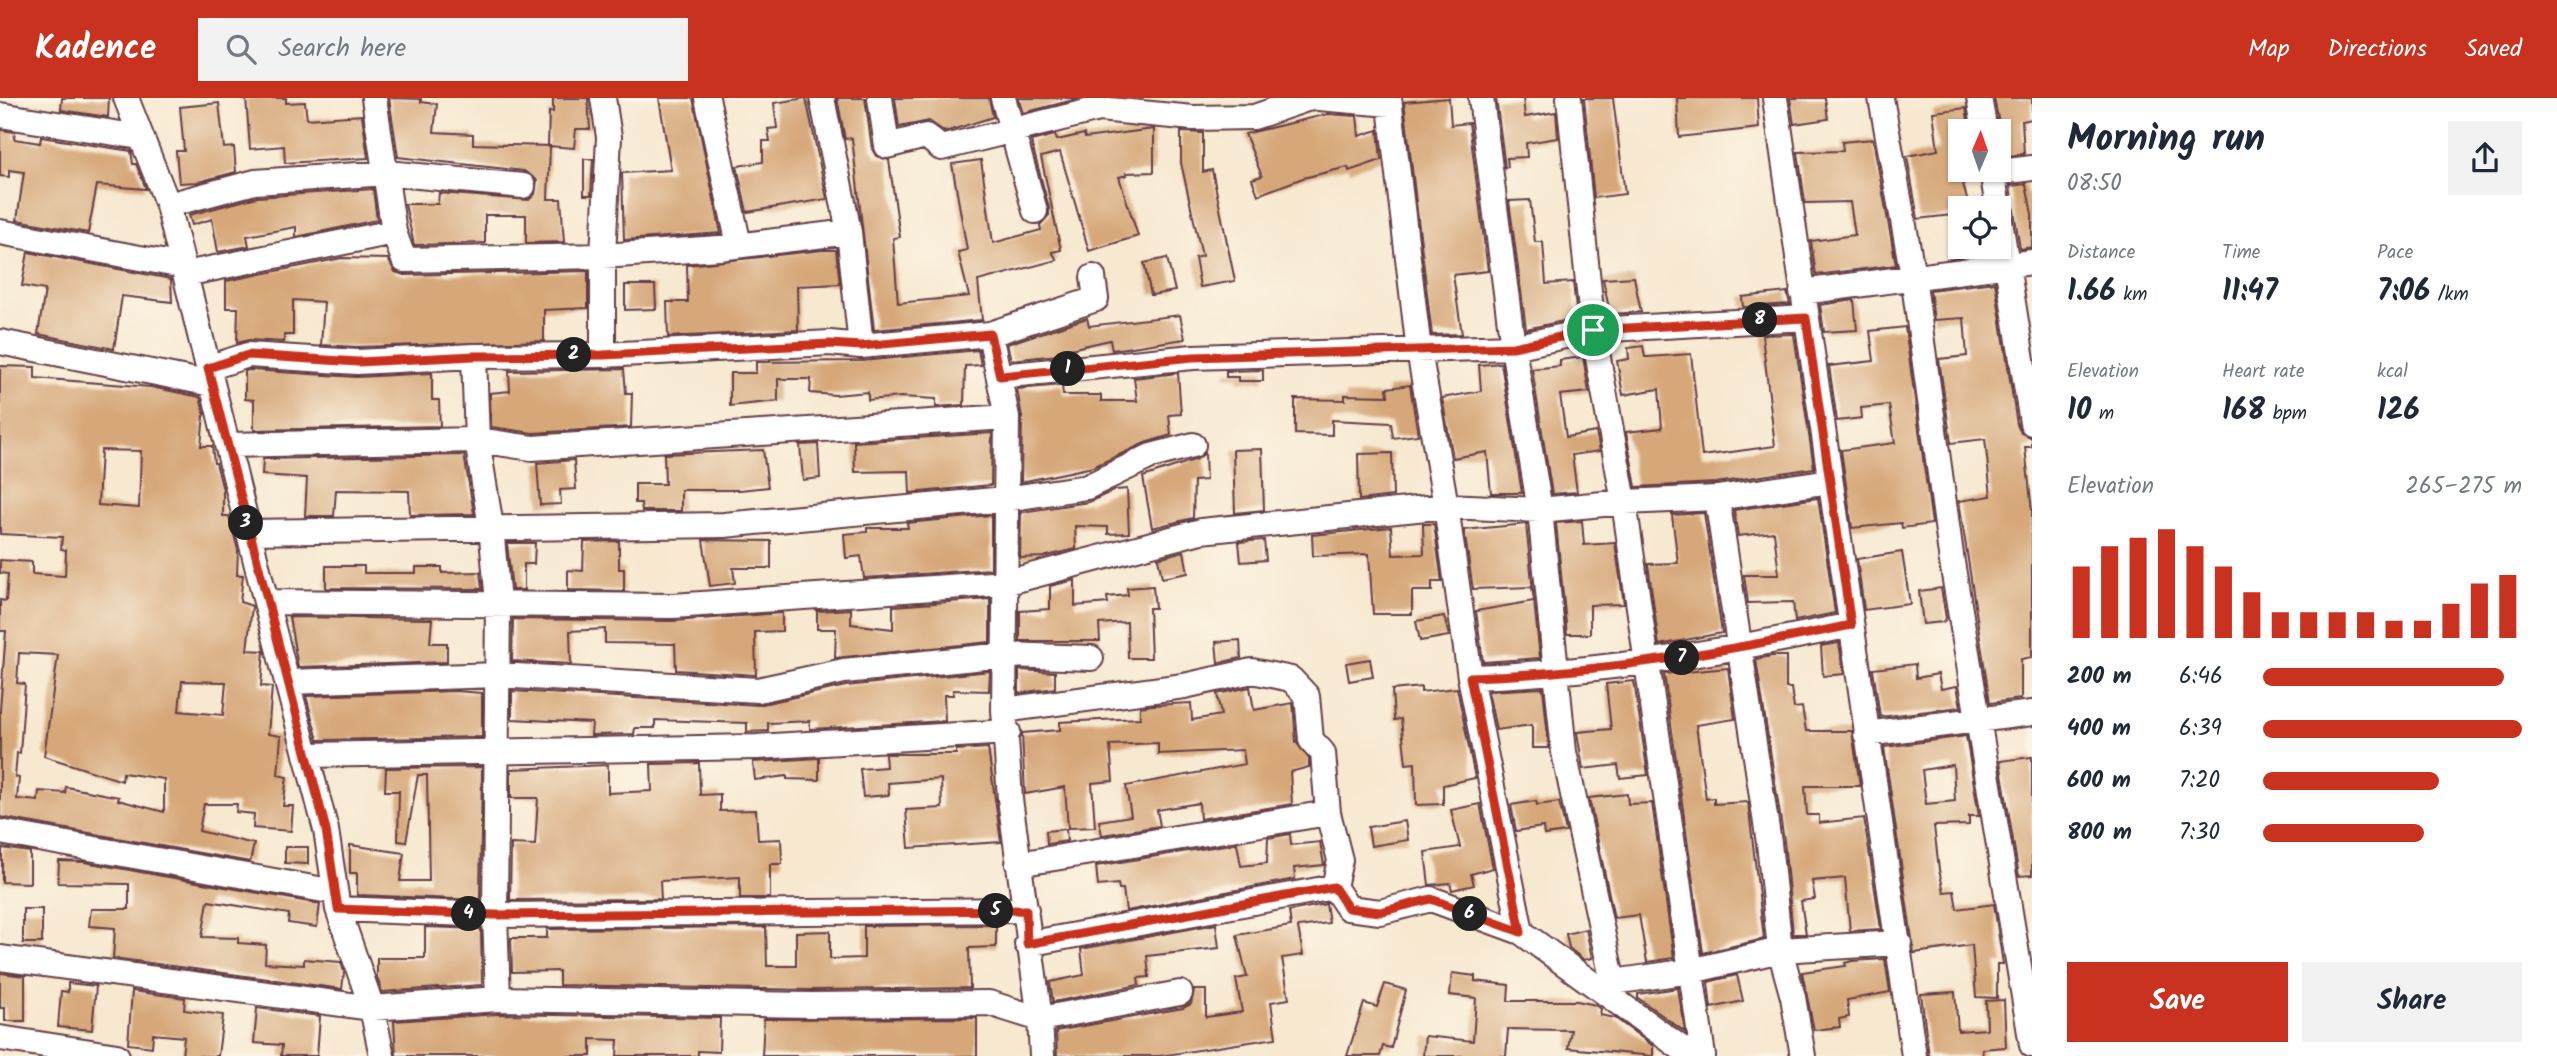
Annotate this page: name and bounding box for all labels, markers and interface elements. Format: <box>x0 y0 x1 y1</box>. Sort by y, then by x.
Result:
search box <box>198 18 688 81</box>
text: Kadence <box>35 23 156 76</box>
text: Search here <box>278 28 406 70</box>
icon: search <box>222 30 260 68</box>
text: Map <box>2248 30 2290 69</box>
text: Directions <box>2328 30 2427 69</box>
text: Saved <box>2465 30 2522 69</box>
text: Morning run <box>2067 110 2265 170</box>
north arrow <box>1948 119 2011 182</box>
map controls <box>1948 119 2011 259</box>
button: share <box>2448 121 2522 195</box>
text: 08:50 <box>2067 166 2122 202</box>
button: locate <box>1948 196 2011 259</box>
text: Distance <box>2067 238 2135 268</box>
text: Time <box>2222 238 2260 268</box>
text: Pace <box>2377 238 2413 268</box>
text: 1.66 <box>2067 268 2116 316</box>
text: 11:47 <box>2222 268 2278 316</box>
text: 7:06 <box>2377 268 2430 316</box>
text: km <box>2116 280 2147 310</box>
text: /km <box>2430 280 2469 310</box>
pin <box>1563 300 1623 360</box>
pin: 8 <box>1742 302 1778 338</box>
text: 8 <box>1754 304 1765 334</box>
icon: arrive <box>1574 311 1612 349</box>
pin: 2 <box>556 338 592 372</box>
text: 2 <box>568 339 579 369</box>
pin: 1 <box>1050 352 1086 386</box>
text: 1 <box>1065 353 1070 383</box>
text: Elevation <box>2067 357 2139 387</box>
text: Heart rate <box>2222 357 2305 387</box>
text: kcal <box>2377 357 2408 387</box>
text: 10 <box>2067 387 2091 435</box>
text: 168 <box>2222 387 2265 435</box>
text: 126 <box>2377 387 2420 435</box>
text: m <box>2091 399 2114 429</box>
text: bpm <box>2265 399 2307 429</box>
text: Elevation <box>2067 469 2154 505</box>
text: 265–275 m <box>2406 469 2522 505</box>
pin: 3 <box>229 506 264 540</box>
text: 3 <box>240 507 251 537</box>
pin: 7 <box>1664 640 1700 676</box>
text: 7 <box>1677 642 1686 672</box>
text: 200 m <box>2067 659 2132 695</box>
text: 6:46 <box>2179 659 2223 695</box>
text: 400 m <box>2067 711 2131 747</box>
text: 6:39 <box>2179 711 2222 747</box>
text: 600 m <box>2067 763 2131 799</box>
text: 7:20 <box>2179 763 2220 799</box>
text: 800 m <box>2067 815 2132 851</box>
text: 7:30 <box>2179 815 2220 851</box>
pin: 5 <box>978 894 1014 928</box>
text: 5 <box>991 895 1000 925</box>
pin: 4 <box>452 896 486 932</box>
pin: 6 <box>1452 896 1488 932</box>
text: 4 <box>463 898 474 928</box>
text: 6 <box>1464 898 1475 928</box>
button: Save <box>2067 962 2288 1042</box>
button: Share <box>2302 962 2522 1042</box>

